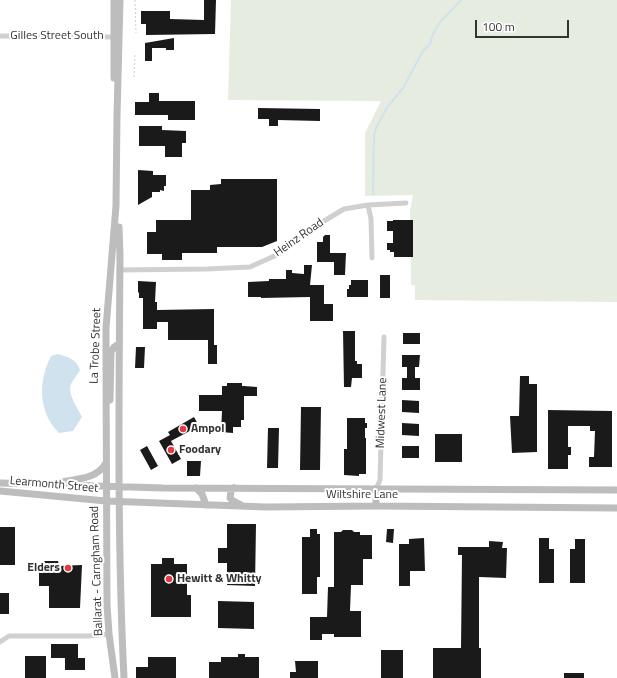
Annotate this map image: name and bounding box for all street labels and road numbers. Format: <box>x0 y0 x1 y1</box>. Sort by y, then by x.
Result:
street label: Gilles Street South <box>10 29 104 43</box>
street label: Heinz Road <box>271 216 327 260</box>
street label: La Trobe Street <box>87 308 105 384</box>
street label: Midwest Lane <box>374 377 390 449</box>
street label: Learmonth Street <box>9 474 99 496</box>
street label: Wiltshire Lane <box>326 488 398 502</box>
street label: Ballarat - Carngham Road <box>88 506 106 636</box>

